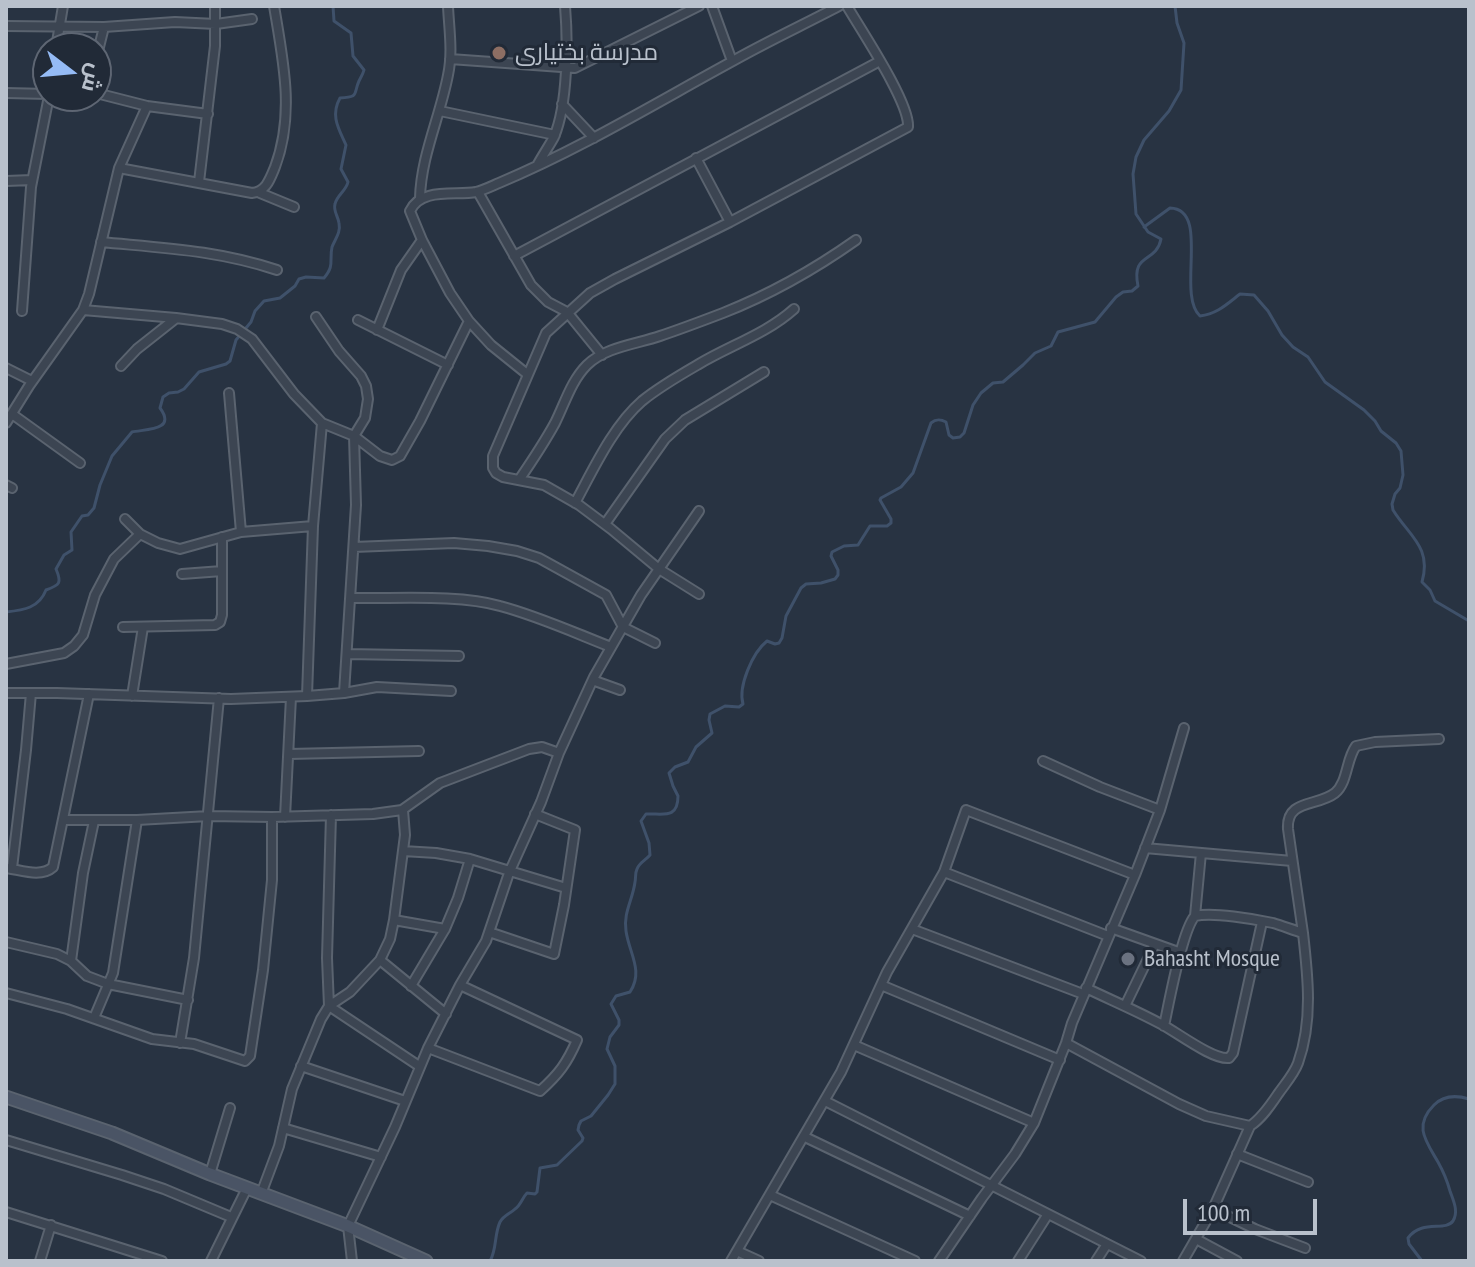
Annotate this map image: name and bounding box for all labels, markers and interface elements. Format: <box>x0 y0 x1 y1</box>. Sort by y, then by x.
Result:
north arrow <box>32 32 112 112</box>
place label: مدرسة بختيارى <box>515 39 658 67</box>
marker: مدرسة بختيارى <box>490 44 508 62</box>
text: ش <box>76 61 110 95</box>
place label: Bahasht Mosque <box>1144 945 1280 973</box>
marker: Bahasht Mosque <box>1119 950 1137 968</box>
scale bar <box>1187 1183 1321 1233</box>
text: 100 m <box>1197 1197 1250 1228</box>

